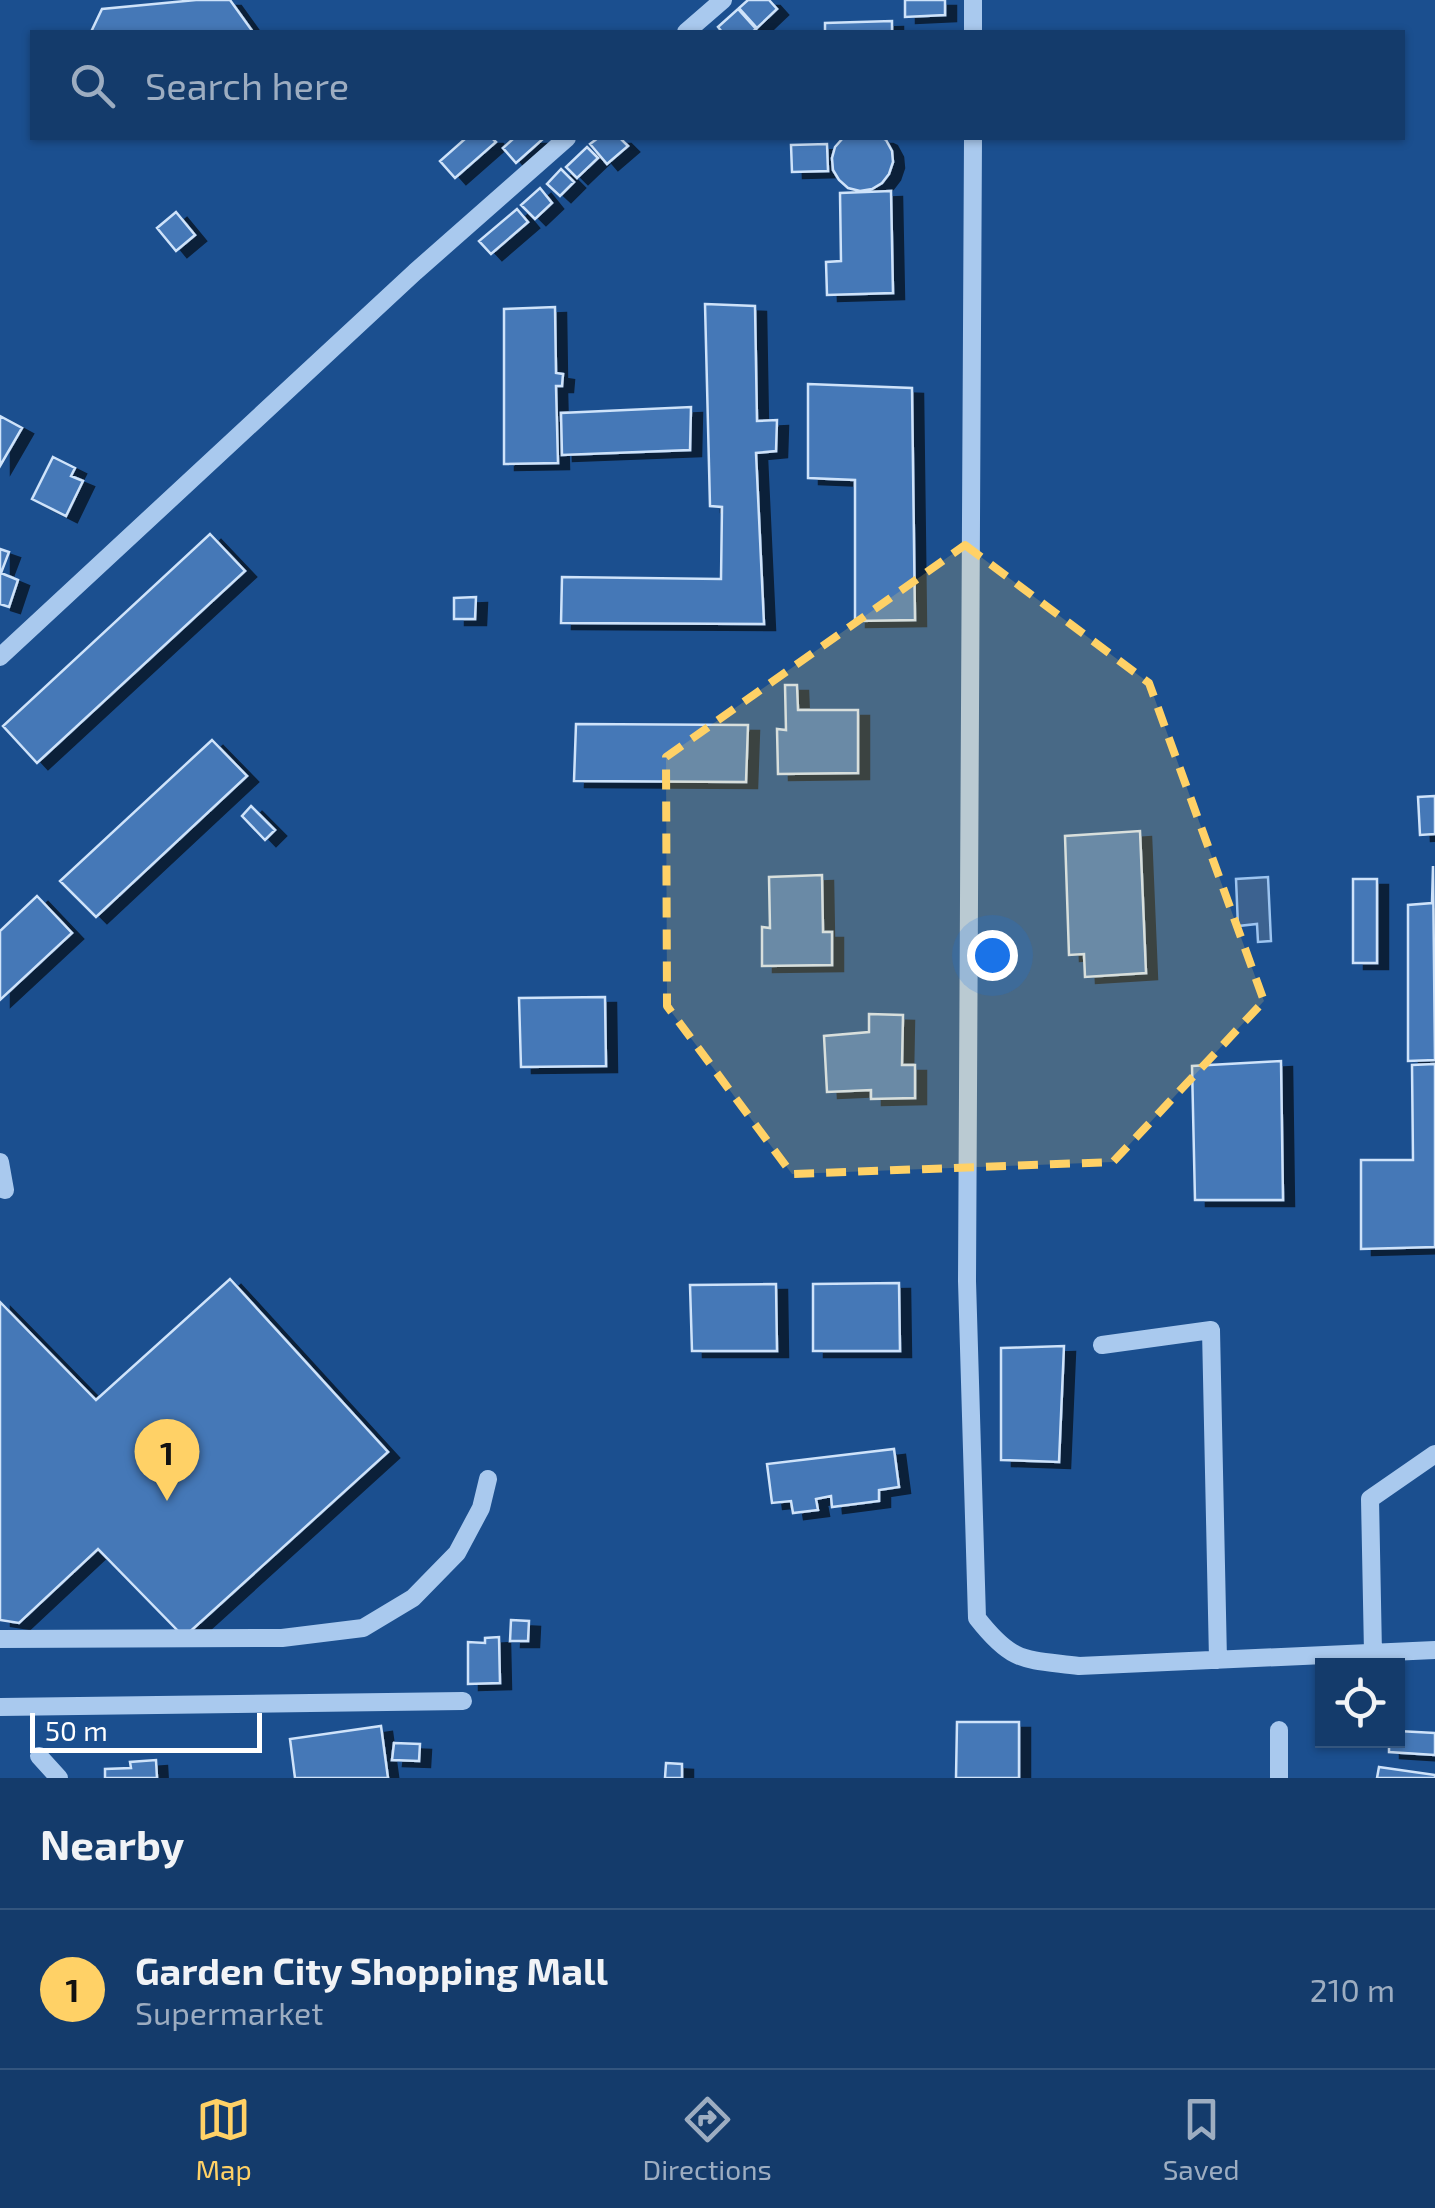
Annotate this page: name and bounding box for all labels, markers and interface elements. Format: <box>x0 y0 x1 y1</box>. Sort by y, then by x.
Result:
search box <box>30 30 1405 140</box>
icon: search <box>65 58 120 113</box>
text: Search here <box>145 62 349 108</box>
your location <box>967 930 1018 981</box>
pin: 1 <box>134 1418 200 1501</box>
map controls <box>1315 1658 1405 1748</box>
button: locate <box>1315 1658 1405 1748</box>
scale bar <box>30 1708 262 1752</box>
text: 50 m <box>45 1713 108 1747</box>
text: Nearby <box>40 1818 184 1868</box>
text: Garden City Shopping Mall <box>135 1947 608 1993</box>
text: 1 <box>66 1970 79 2008</box>
text: 210 m <box>1310 1970 1395 2008</box>
text: Supermarket <box>135 1993 323 2031</box>
tab: Map <box>195 2092 252 2186</box>
tab: Directions <box>643 2092 772 2186</box>
tab: Saved <box>1163 2092 1240 2186</box>

